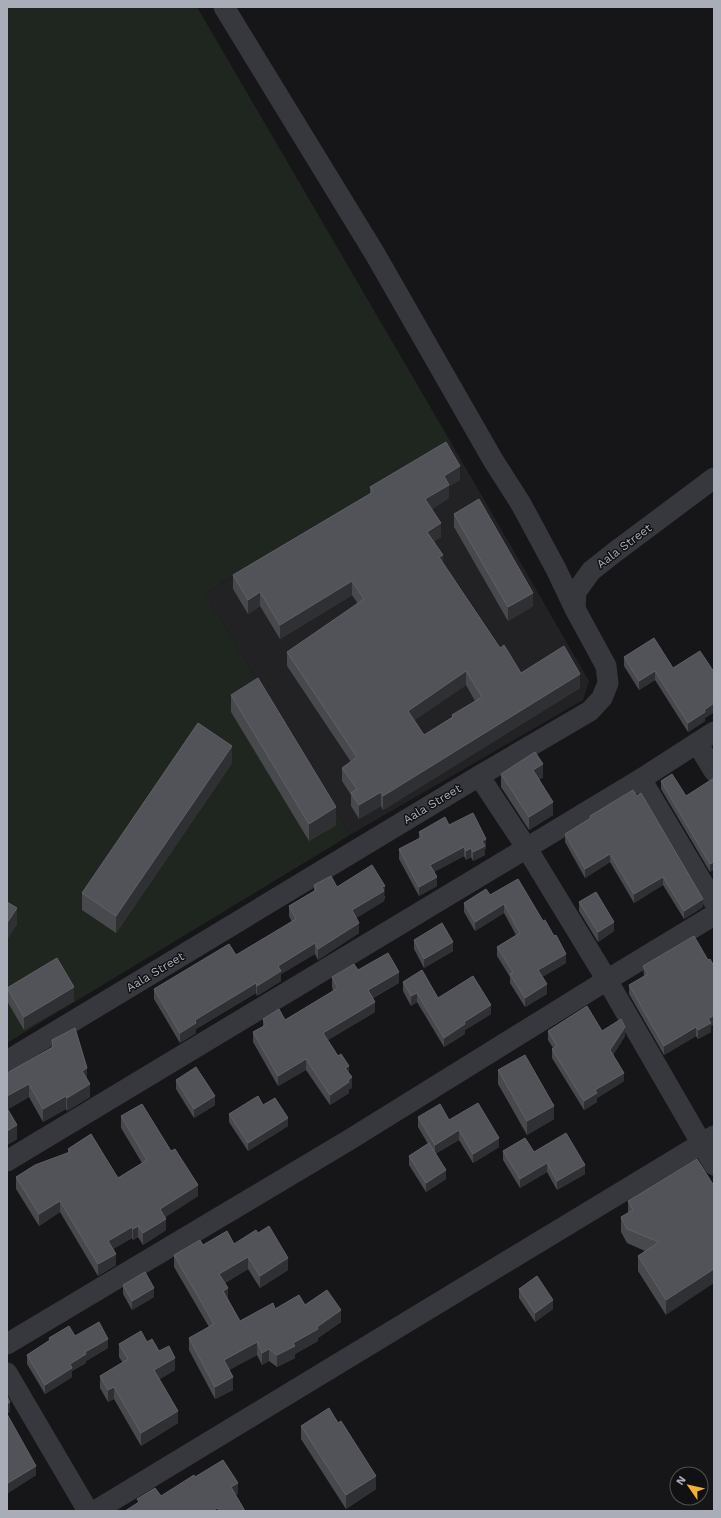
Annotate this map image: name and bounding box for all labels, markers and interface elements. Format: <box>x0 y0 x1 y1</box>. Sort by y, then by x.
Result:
street label: Aala Street <box>594 521 654 571</box>
street label: Aala Street <box>400 781 464 827</box>
street label: Aala Street <box>123 949 187 995</box>
north arrow <box>669 1466 709 1506</box>
text: N <box>673 1474 689 1488</box>

